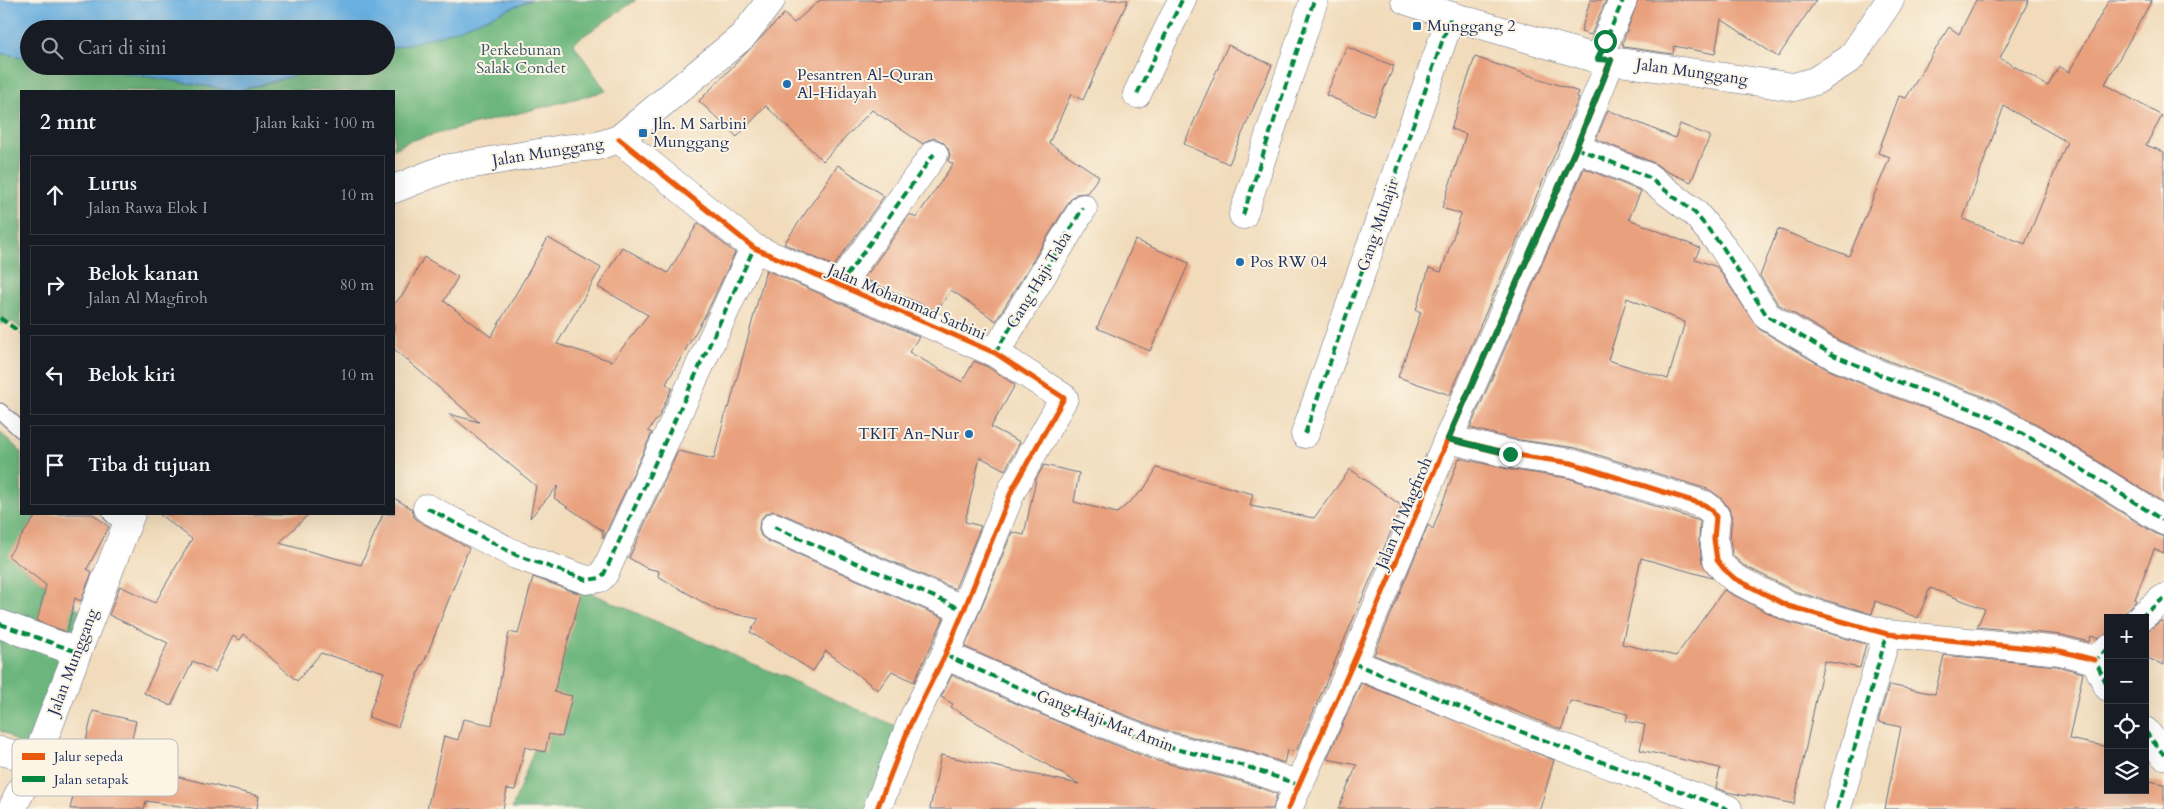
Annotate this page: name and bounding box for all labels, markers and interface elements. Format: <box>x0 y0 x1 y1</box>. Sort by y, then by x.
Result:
place label: Munggang 2 <box>1427 15 1515 37</box>
search box <box>20 20 395 75</box>
marker: Munggang 2 <box>1411 20 1423 32</box>
route start <box>1594 30 1617 53</box>
icon: search <box>38 34 66 62</box>
text: Cari di sini <box>78 35 167 61</box>
park label: Perkebunan Salak Condet <box>476 39 566 79</box>
street label: Jalan Munggang <box>1633 53 1749 91</box>
place label: Pesantren Al-Quran Al-Hidayah <box>797 64 934 104</box>
marker: Pesantren Al-Quran Al-Hidayah <box>781 78 793 90</box>
text: 2 mnt <box>40 108 96 137</box>
text: Jalan kaki · 100 m <box>255 112 375 134</box>
place label: Jln. M Sarbini Munggang <box>651 113 747 153</box>
marker: Jln. M Sarbini Munggang <box>637 127 649 139</box>
street label: Jalan Munggang <box>489 132 605 172</box>
text: Lurus <box>88 171 137 197</box>
street label: Gang Muhajir <box>1352 176 1404 274</box>
icon: ahead <box>41 181 69 209</box>
text: 10 m <box>340 184 374 206</box>
text: Jalan Rawa Elok I <box>88 197 208 219</box>
street label: Gang Haji Taba <box>1001 227 1077 333</box>
place label: Pos RW 04 <box>1250 251 1327 273</box>
marker: Pos RW 04 <box>1234 256 1246 268</box>
street label: Jalan Mohammad Sarbini <box>822 258 990 346</box>
text: Belok kanan <box>88 261 199 287</box>
icon: right <box>41 271 69 299</box>
text: 80 m <box>340 274 374 296</box>
text: Jalan Al Magfiroh <box>88 287 208 309</box>
icon: left <box>41 361 69 389</box>
text: Belok kiri <box>88 362 175 388</box>
text: 10 m <box>340 364 374 386</box>
place label: TKIT An-Nur <box>858 423 959 445</box>
marker: TKIT An-Nur <box>963 428 975 440</box>
route end <box>1499 443 1522 466</box>
icon: arrive <box>41 451 69 479</box>
text: Tiba di tujuan <box>88 452 211 478</box>
street label: Jalan Al Magfiroh <box>1370 453 1438 574</box>
street label: Jalan Munggang <box>42 605 103 720</box>
map controls <box>2104 614 2149 794</box>
button: + <box>2104 614 2149 659</box>
button: − <box>2104 659 2149 704</box>
street label: Gang Haji Mat Amin <box>1033 685 1177 757</box>
button: locate <box>2104 704 2149 749</box>
legend <box>12 739 178 796</box>
text: Jalur sepeda <box>52 747 123 766</box>
button: layers <box>2104 749 2149 794</box>
text: Jalan setapak <box>52 770 129 789</box>

